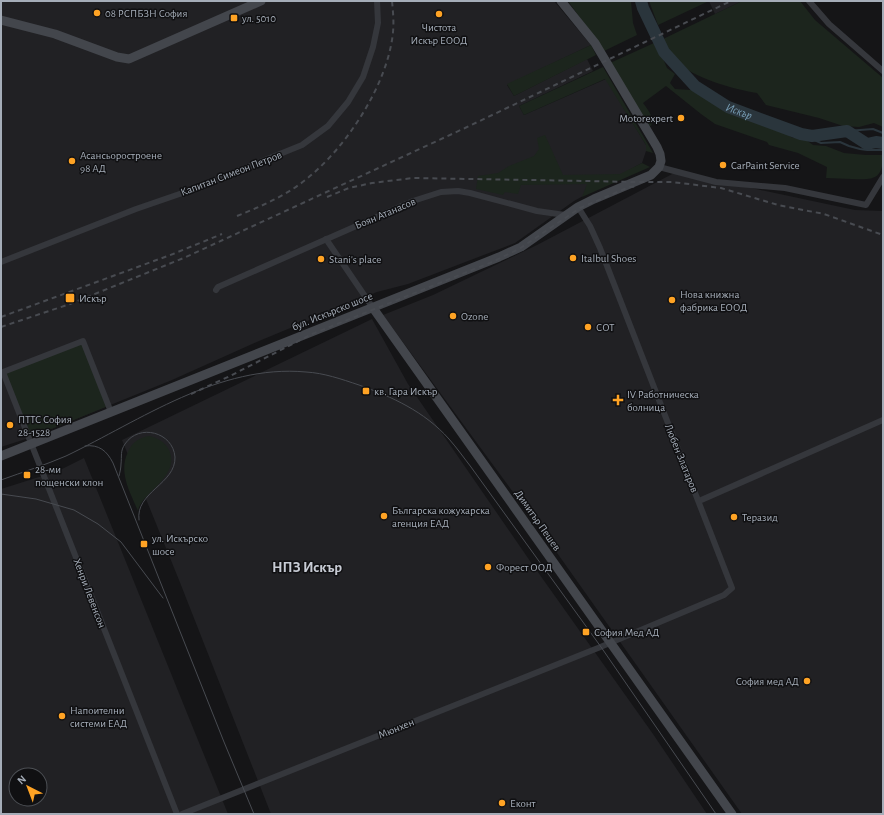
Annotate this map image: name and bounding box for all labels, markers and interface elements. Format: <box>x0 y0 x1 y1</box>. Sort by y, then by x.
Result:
marker: 08 РСПБЗН София <box>92 8 102 18</box>
place label: 08 РСПБЗН София <box>105 8 187 19</box>
marker: Чистота Искър ЕООД <box>434 9 444 19</box>
marker: ул. 5010 <box>229 13 239 23</box>
place label: ул. 5010 <box>241 13 276 24</box>
place label: Чистота Искър ЕООД <box>411 22 467 46</box>
water label: Искър <box>724 101 754 122</box>
place label: Motorexpert <box>619 113 673 124</box>
marker: Motorexpert <box>676 113 686 123</box>
street label: Капитан Симеон Петров <box>179 149 283 198</box>
place label: Асансьоростроене 98 АД <box>80 150 162 174</box>
marker: Асансьоростроене 98 АД <box>67 156 77 166</box>
marker: CarPaint Service <box>718 160 728 170</box>
place label: CarPaint Service <box>731 160 800 171</box>
street label: Боян Атанасов <box>353 196 417 231</box>
marker: Italbul Shoes <box>568 253 578 263</box>
place label: Italbul Shoes <box>581 253 636 264</box>
marker: Stani's place <box>316 254 326 264</box>
place label: Stani's place <box>329 254 381 265</box>
place label: Нова книжна фабрика ЕООД <box>680 289 747 313</box>
street label: бул. Искърско шосе <box>290 290 374 333</box>
marker: Искър <box>64 292 76 304</box>
place label: Искър <box>79 293 107 304</box>
marker: Нова книжна фабрика ЕООД <box>667 295 677 305</box>
marker: Ozone <box>448 311 458 321</box>
place label: Ozone <box>461 311 488 322</box>
marker: СОТ <box>583 322 593 332</box>
place label: СОТ <box>596 322 615 333</box>
marker: кв. Гара Искър <box>361 386 371 396</box>
place label: кв. Гара Искър <box>374 386 438 397</box>
place label: IV Работническа болница <box>627 389 699 413</box>
marker: IV Работническа болница <box>612 394 624 406</box>
place label: ПТТС София 28-1528 <box>18 414 72 438</box>
marker: ПТТС София 28-1528 <box>5 420 15 430</box>
street label: Любен Златаров <box>663 422 700 494</box>
place label: 28-ми пощенски клон <box>35 464 103 488</box>
marker: 28-ми пощенски клон <box>22 470 32 480</box>
street label: Димитър Пешев <box>512 488 563 553</box>
place label: Българска кожухарска агенция ЕАД <box>392 505 490 529</box>
marker: Българска кожухарска агенция ЕАД <box>379 511 389 521</box>
marker: Теразид <box>729 512 739 522</box>
place label: Теразид <box>742 512 778 523</box>
place label: ул. Искърско шосе <box>151 533 208 557</box>
marker: ул. Искърско шосе <box>139 539 149 549</box>
street label: Хенри Левенсон <box>71 557 108 629</box>
district label: НПЗ Искър <box>272 560 342 575</box>
marker: Форест ООД <box>483 562 493 572</box>
place label: Форест ООД <box>496 562 552 573</box>
marker: София Мед АД <box>581 627 591 637</box>
place label: София Мед АД <box>594 627 659 638</box>
place label: София мед АД <box>736 676 799 687</box>
marker: София мед АД <box>802 676 812 686</box>
place label: Напоителни системи ЕАД <box>70 705 127 729</box>
marker: Напоителни системи ЕАД <box>57 711 67 721</box>
street label: Мюнхен <box>377 716 416 741</box>
north arrow <box>8 767 48 807</box>
text: N <box>15 773 28 787</box>
marker: Еконт <box>497 798 507 808</box>
place label: Еконт <box>510 798 536 809</box>

